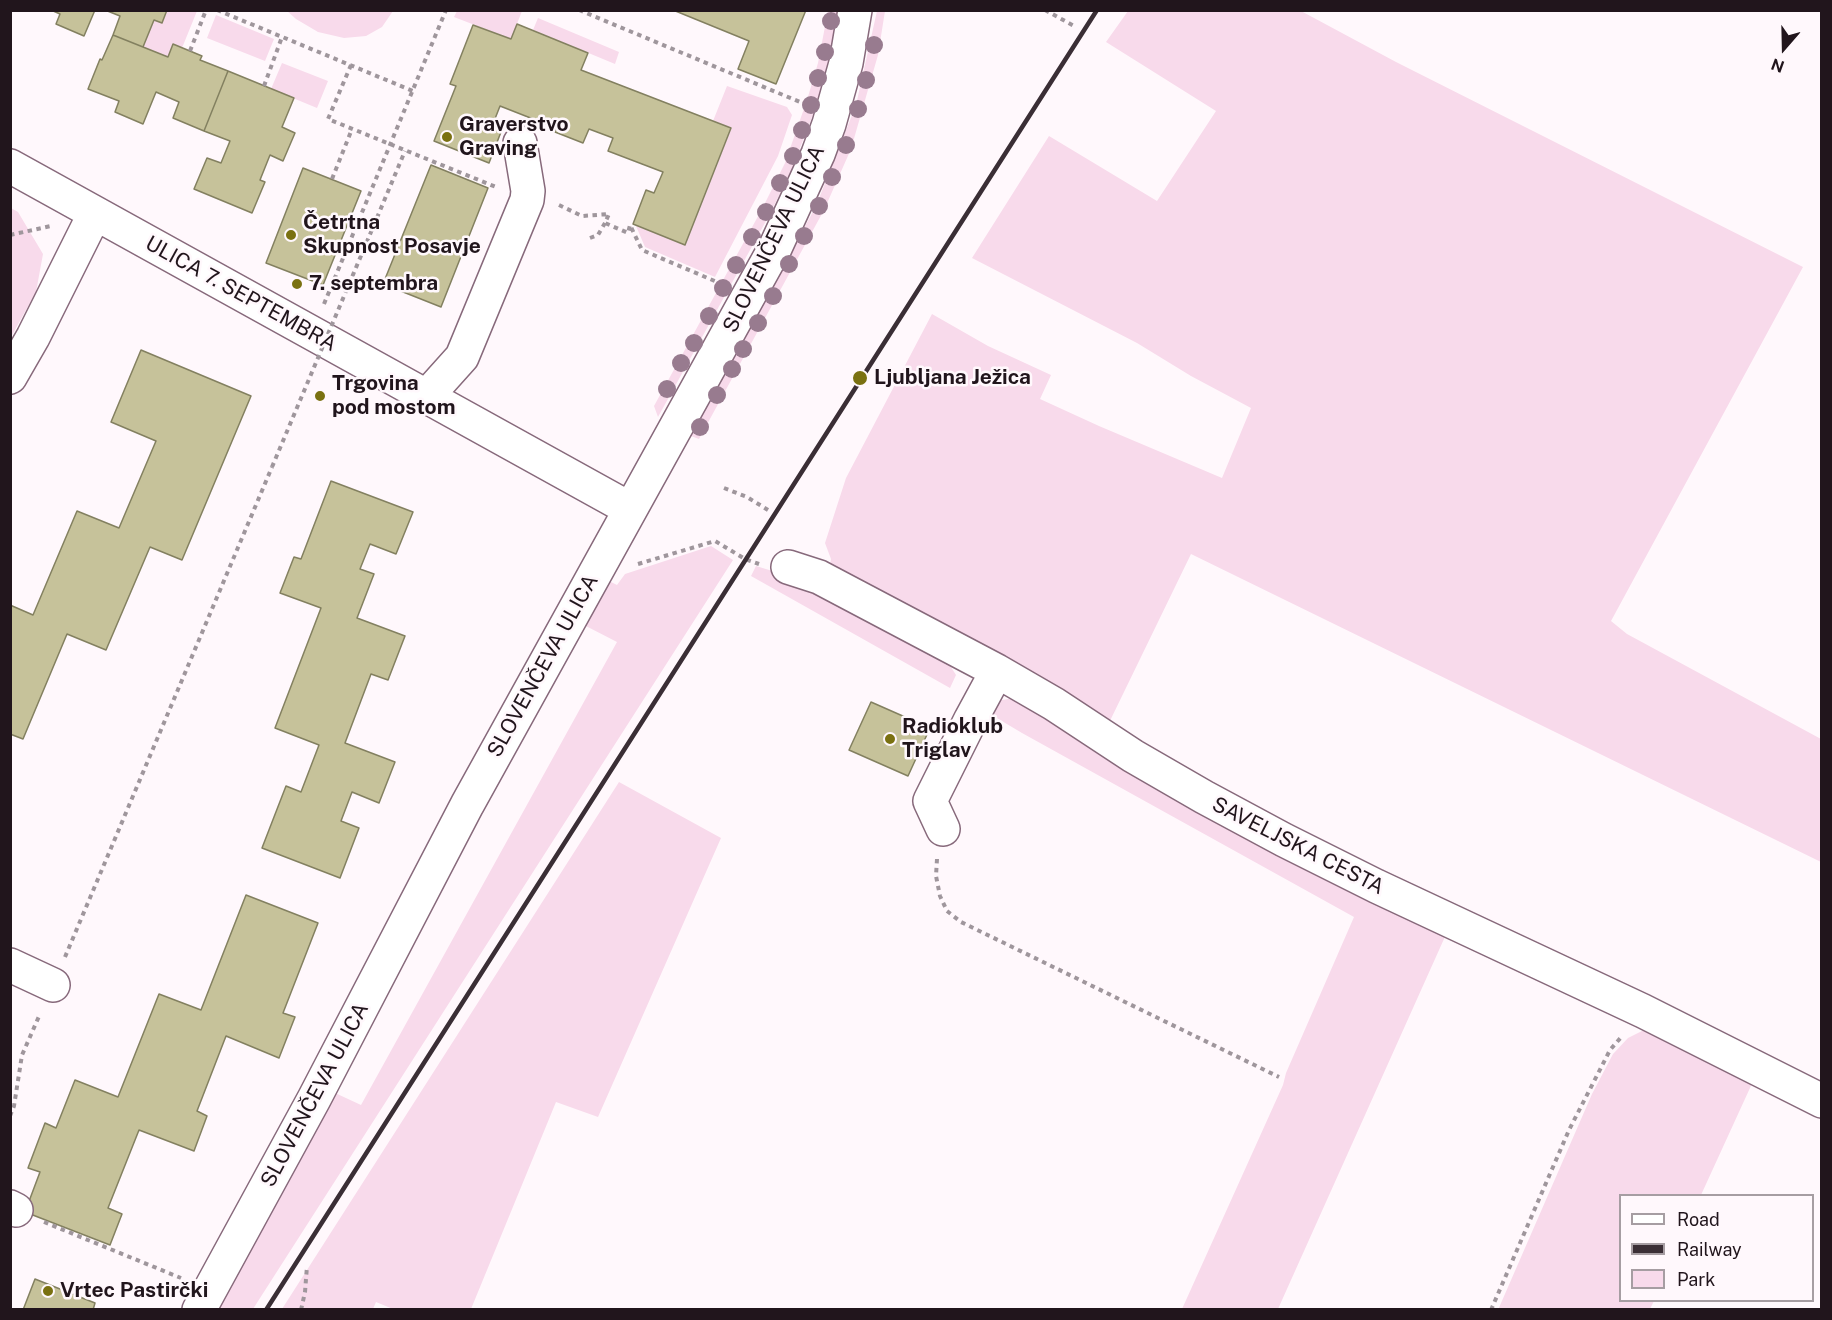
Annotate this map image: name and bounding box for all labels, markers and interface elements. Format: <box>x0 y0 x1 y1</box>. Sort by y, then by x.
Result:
north arrow <box>1754 18 1814 78</box>
text: N <box>1769 54 1787 76</box>
place label: Graverstvo Graving <box>459 112 569 162</box>
marker: Graverstvo Graving <box>440 130 454 144</box>
street label: SLOVENČEVA ULICA <box>718 141 830 337</box>
place label: Četrtna Skupnost Posavje <box>303 210 481 260</box>
marker: Četrtna Skupnost Posavje <box>284 228 298 242</box>
street label: ULICA 7. SEPTEMBRA <box>141 231 341 357</box>
place label: 7. septembra <box>309 271 438 297</box>
marker: 7. septembra <box>290 277 304 291</box>
place label: Ljubljana Ježica <box>874 365 1031 391</box>
marker: Ljubljana Ježica <box>851 369 869 387</box>
place label: Trgovina pod mostom <box>332 371 455 421</box>
marker: Trgovina pod mostom <box>313 389 327 403</box>
street label: SLOVENČEVA ULICA <box>482 570 604 762</box>
place label: Radioklub Triglav <box>902 714 1003 764</box>
marker: Radioklub Triglav <box>883 732 897 746</box>
street label: SAVELJSKA CESTA <box>1208 792 1388 900</box>
street label: SLOVENČEVA ULICA <box>256 999 374 1191</box>
legend <box>1619 1194 1814 1302</box>
text: Road <box>1677 1209 1720 1230</box>
text: Railway <box>1677 1239 1742 1260</box>
text: Park <box>1677 1269 1715 1290</box>
place label: Vrtec Pastirčki <box>60 1278 208 1304</box>
marker: Vrtec Pastirčki <box>41 1284 55 1298</box>

